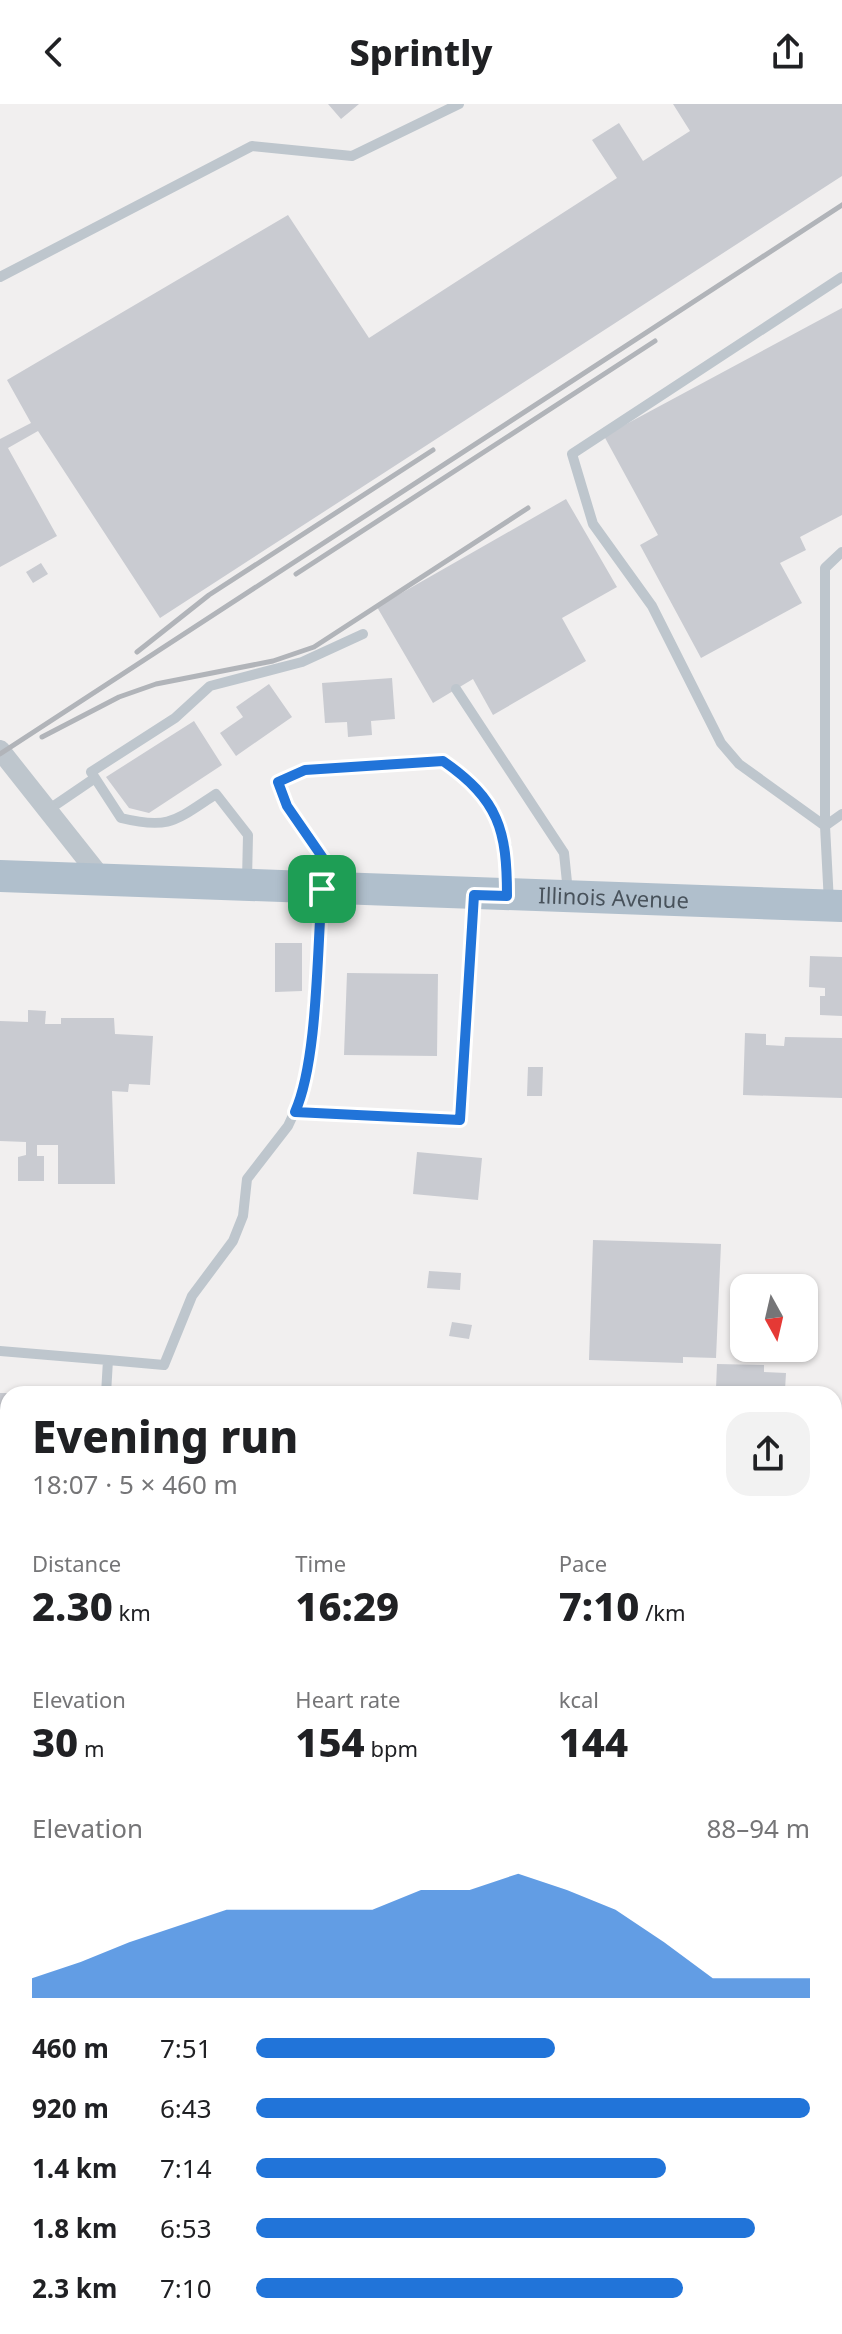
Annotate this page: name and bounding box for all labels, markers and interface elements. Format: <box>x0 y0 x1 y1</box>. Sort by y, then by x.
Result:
text: Sprintly <box>350 28 492 77</box>
icon: back <box>32 30 76 74</box>
icon: share <box>766 30 810 74</box>
pin <box>288 855 356 923</box>
icon: arrive <box>300 867 344 911</box>
street label: Illinois Avenue <box>538 879 689 915</box>
north arrow <box>730 1274 818 1362</box>
map controls <box>730 1274 818 1362</box>
text: Evening run <box>32 1406 298 1466</box>
button: share <box>726 1412 810 1496</box>
text: 18:07 · 5 × 460 m <box>32 1466 238 1502</box>
text: Distance <box>32 1548 121 1578</box>
text: Time <box>295 1548 346 1578</box>
text: Pace <box>559 1548 607 1578</box>
text: 2.30 <box>32 1578 113 1633</box>
text: 16:29 <box>295 1578 399 1633</box>
text: 7:10 <box>559 1578 639 1633</box>
text: km <box>113 1597 151 1627</box>
text: /km <box>639 1597 686 1627</box>
text: Elevation <box>32 1684 126 1714</box>
text: Heart rate <box>295 1684 400 1714</box>
text: kcal <box>559 1684 599 1714</box>
text: 30 <box>32 1714 78 1769</box>
text: 154 <box>295 1714 365 1769</box>
text: 144 <box>559 1714 628 1769</box>
text: m <box>78 1733 105 1763</box>
text: bpm <box>365 1733 418 1763</box>
text: Elevation <box>32 1810 143 1846</box>
text: 88–94 m <box>706 1810 810 1846</box>
text: 460 m <box>32 2030 109 2066</box>
text: 7:51 <box>160 2030 212 2066</box>
text: 920 m <box>32 2090 109 2126</box>
text: 6:43 <box>160 2090 212 2126</box>
text: 1.4 km <box>32 2150 117 2186</box>
text: 7:14 <box>160 2150 212 2186</box>
text: 1.8 km <box>32 2210 117 2246</box>
text: 6:53 <box>160 2210 212 2246</box>
text: 2.3 km <box>32 2270 117 2306</box>
text: 7:10 <box>160 2270 212 2306</box>

